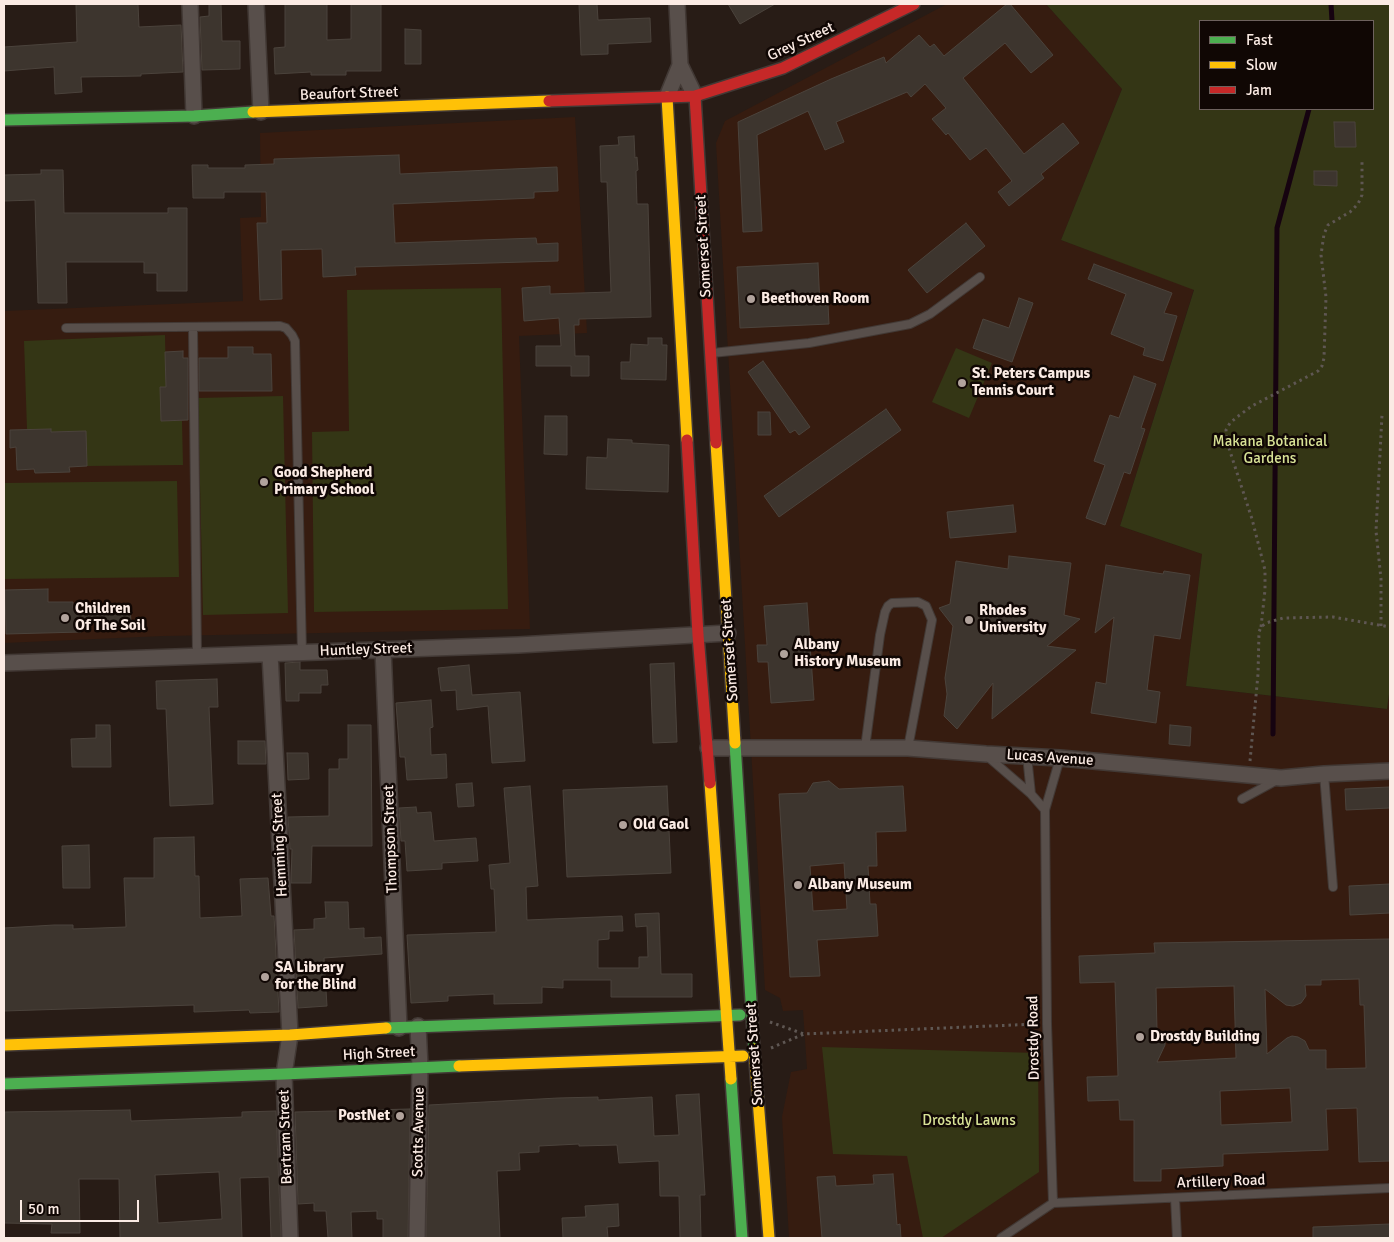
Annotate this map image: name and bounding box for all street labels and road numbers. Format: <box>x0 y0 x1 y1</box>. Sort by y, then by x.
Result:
street label: Grey Street <box>765 19 837 65</box>
street label: Beaufort Street <box>299 83 399 105</box>
street label: Somerset Street <box>692 194 716 298</box>
street label: Somerset Street <box>717 598 743 702</box>
street label: Huntley Street <box>319 639 413 661</box>
street label: Lucas Avenue <box>1006 746 1094 770</box>
street label: Thompson Street <box>380 785 402 893</box>
street label: Hemming Street <box>268 793 292 897</box>
street label: Drostdy Road <box>1024 995 1044 1081</box>
street label: Somerset Street <box>742 1002 768 1106</box>
street label: High Street <box>342 1043 416 1065</box>
street label: Scotts Avenue <box>409 1087 429 1177</box>
street label: Bertram Street <box>275 1089 297 1185</box>
street label: Artillery Road <box>1176 1171 1266 1193</box>

